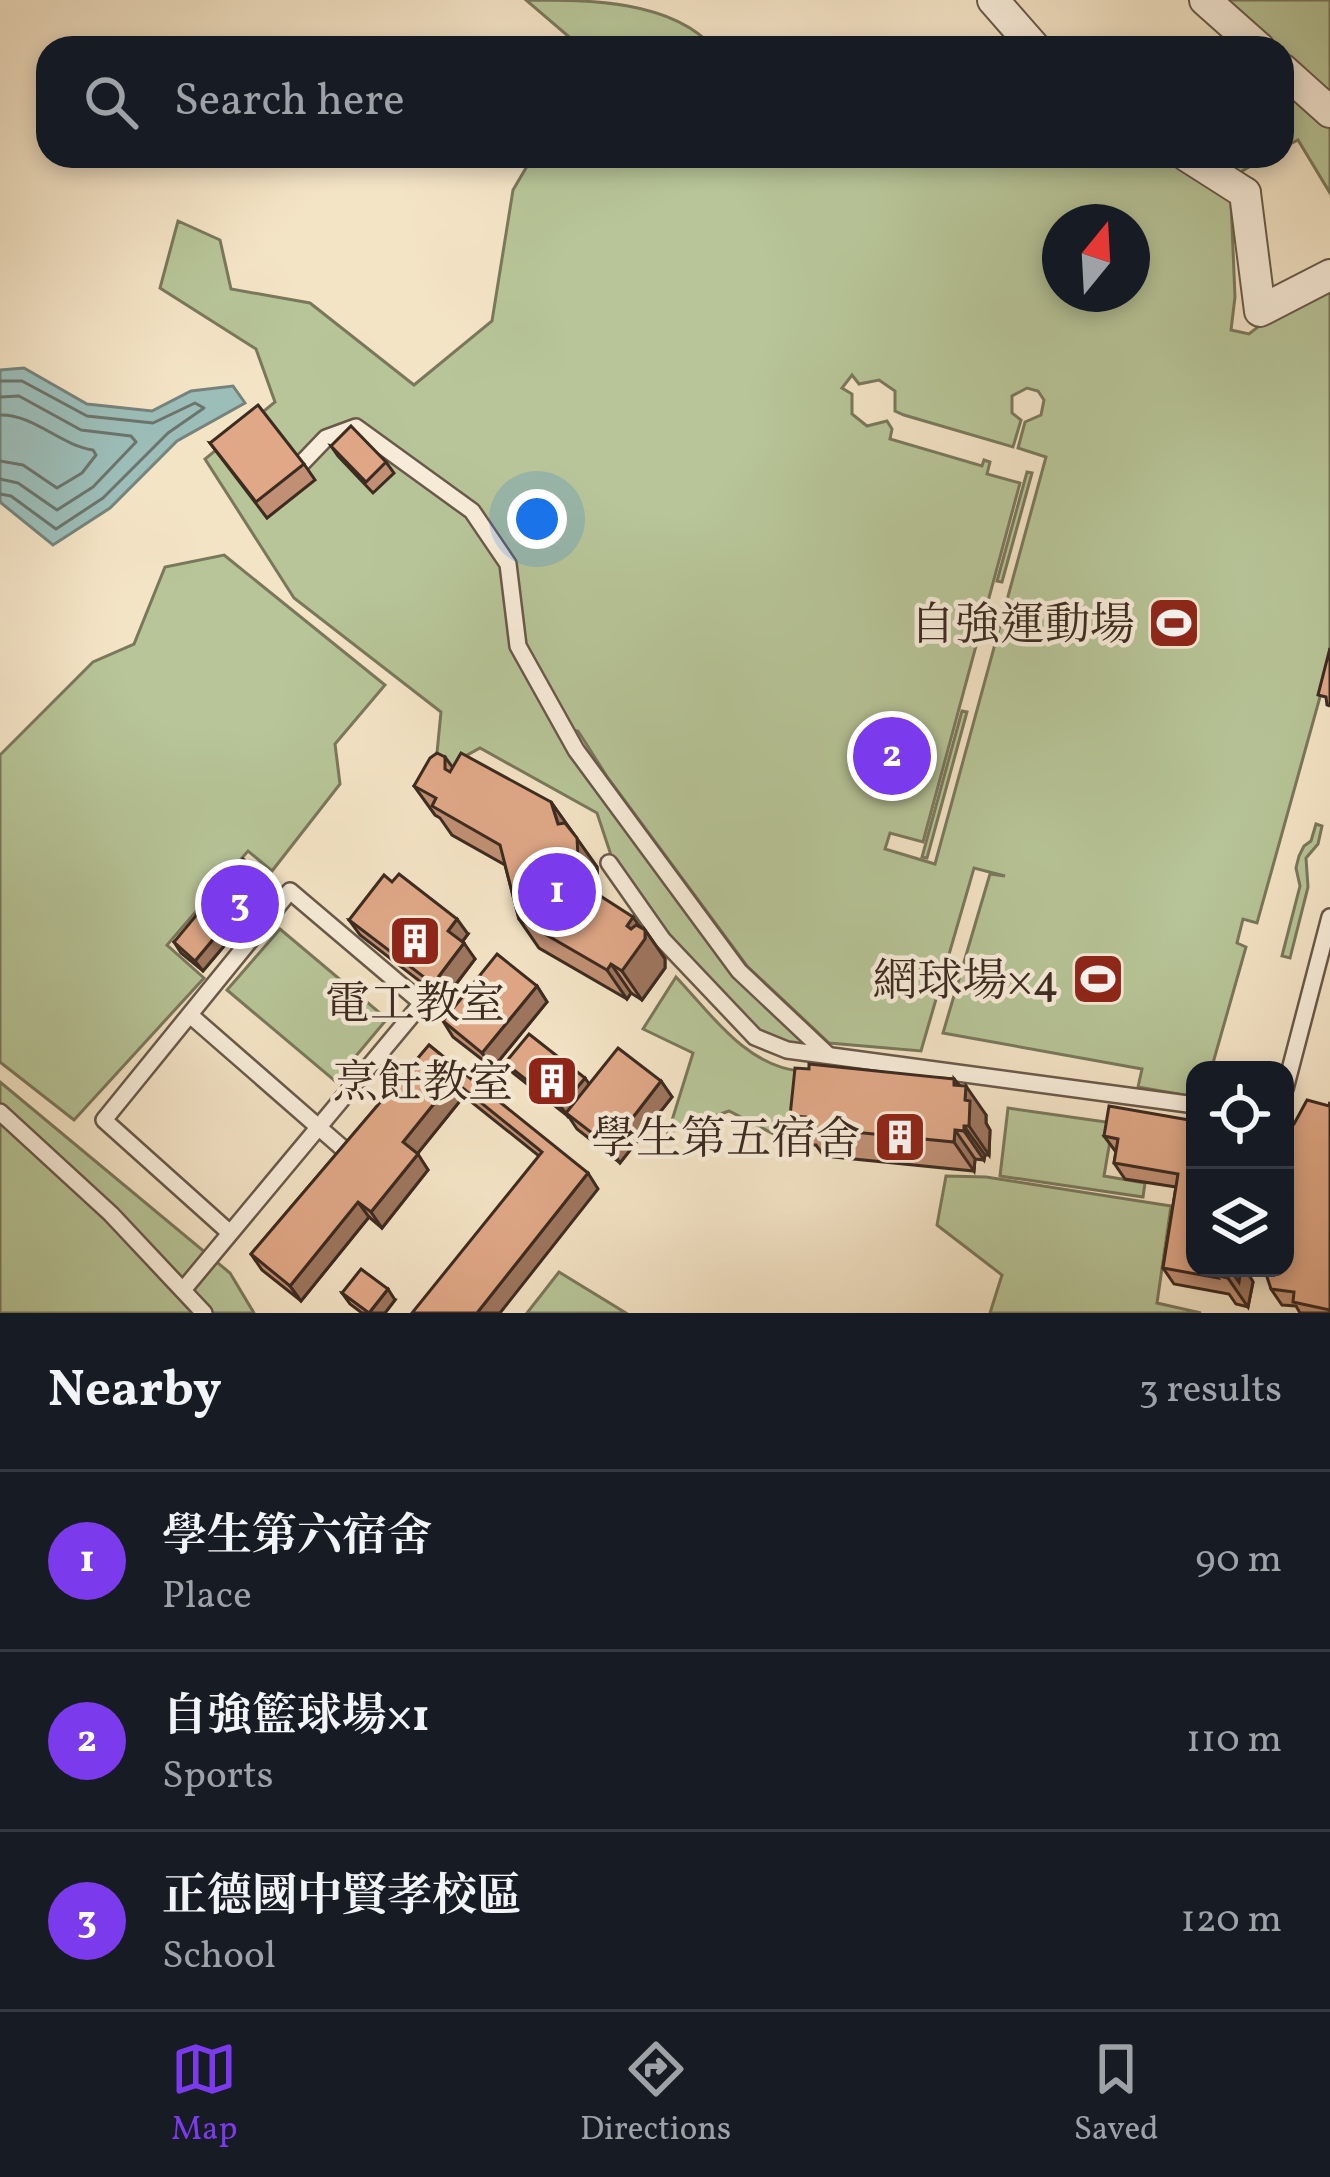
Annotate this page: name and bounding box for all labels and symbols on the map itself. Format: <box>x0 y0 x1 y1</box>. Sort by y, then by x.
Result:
north arrow <box>1042 204 1150 312</box>
your location <box>507 489 567 549</box>
sports icon: 自強運動場 <box>1146 595 1202 651</box>
place label: 自強運動場 <box>910 596 1135 659</box>
pin: 2 <box>853 711 931 801</box>
pin: 1 <box>518 847 596 937</box>
pin: 3 <box>201 859 279 949</box>
building icon: 電工教室 <box>387 913 443 969</box>
sports icon: 網球場×4 <box>1070 951 1126 1007</box>
place label: 網球場×4 <box>872 952 1059 1015</box>
place label: 電工教室 <box>325 975 505 1038</box>
building icon: 烹飪教室 <box>524 1053 580 1109</box>
place label: 烹飪教室 <box>333 1054 513 1117</box>
building icon: 學生第五宿舍 <box>872 1109 928 1165</box>
place label: 學生第五宿舍 <box>591 1110 861 1173</box>

